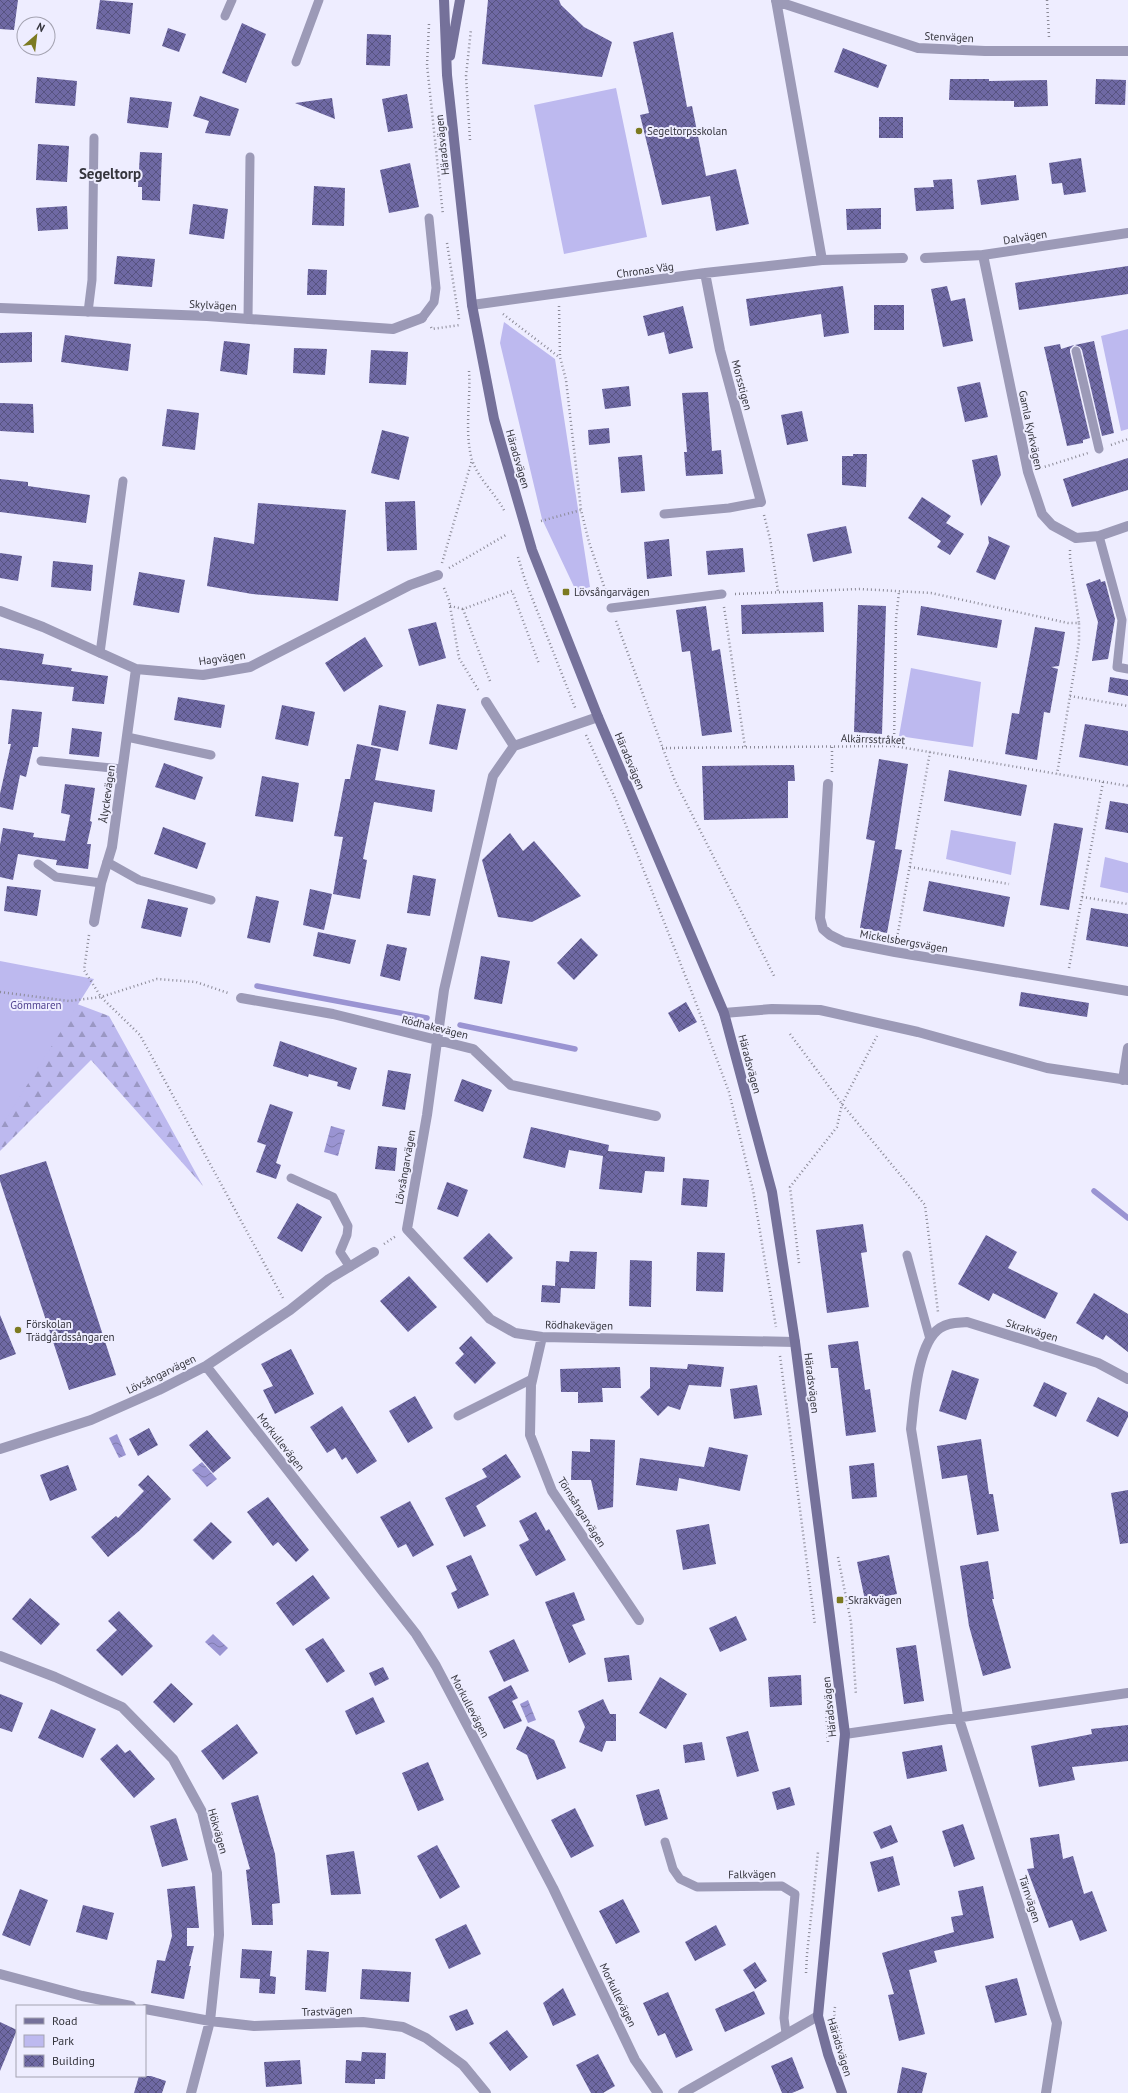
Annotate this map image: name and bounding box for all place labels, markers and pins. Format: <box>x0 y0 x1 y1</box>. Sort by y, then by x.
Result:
place label: Segeltorpsskolan <box>647 124 727 138</box>
marker: Segeltorpsskolan <box>634 126 644 136</box>
place label: Lövsångarvägen <box>574 585 650 599</box>
marker: Lövsångarvägen <box>561 587 571 597</box>
place label: Förskolan Trädgårdssångaren <box>26 1317 115 1344</box>
marker: Förskolan Trädgårdssångaren <box>13 1325 23 1335</box>
place label: Skrakvägen <box>848 1593 902 1607</box>
marker: Skrakvägen <box>835 1595 845 1605</box>

